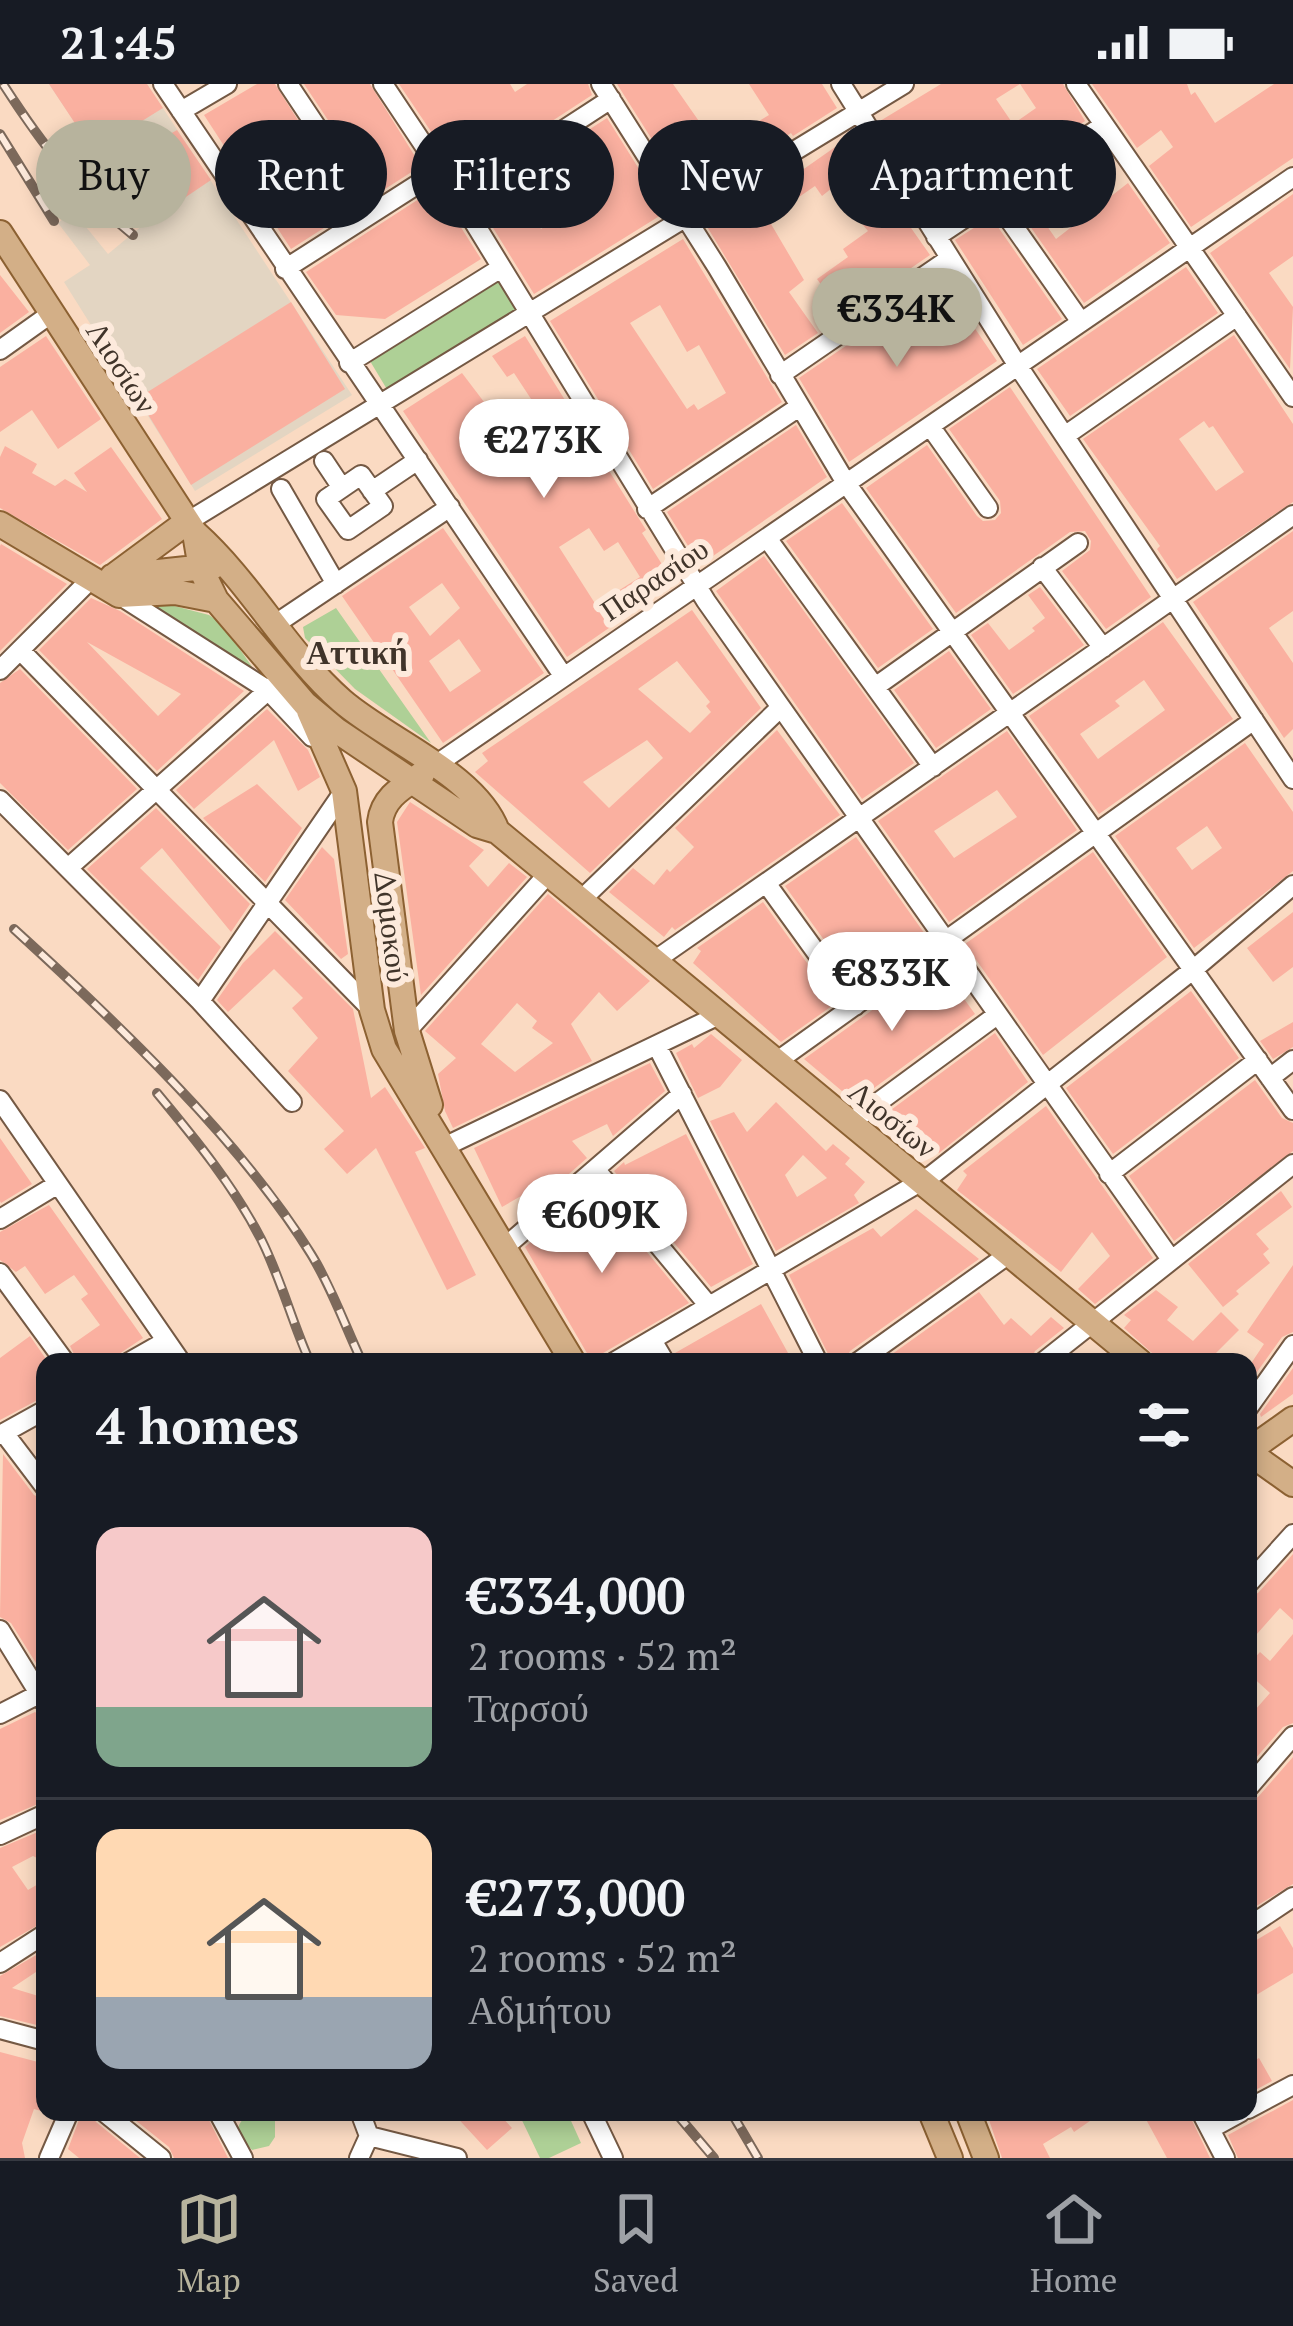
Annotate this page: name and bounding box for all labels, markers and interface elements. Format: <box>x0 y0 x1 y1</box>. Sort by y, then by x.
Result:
text: 21:45 <box>60 12 177 72</box>
chip: Buy <box>36 120 191 228</box>
chip: Rent <box>215 120 387 228</box>
chip: Filters <box>411 120 614 228</box>
chip: New <box>638 120 804 228</box>
chip: Apartment <box>828 120 1116 228</box>
pin: €334K <box>813 268 981 370</box>
text: €334K <box>839 281 955 333</box>
street label: Λιοσίων <box>77 313 167 421</box>
pin: €273K <box>460 399 628 501</box>
text: €273K <box>486 412 602 464</box>
street label: Παρασίου <box>592 528 716 630</box>
district label: Αττική <box>306 630 408 673</box>
street label: Δομοκού <box>365 869 419 985</box>
pin: €833K <box>808 932 976 1034</box>
text: €833K <box>834 945 950 997</box>
street label: Λιοσίων <box>841 1071 945 1167</box>
pin: €609K <box>518 1174 686 1276</box>
text: €609K <box>544 1187 660 1239</box>
text: 4 homes <box>96 1391 299 1459</box>
icon: filters <box>1131 1392 1197 1458</box>
text: €334,000 <box>468 1561 685 1629</box>
icon: home <box>192 1575 336 1719</box>
text: 2 rooms · 52 m² <box>468 1629 737 1681</box>
text: Ταρσού <box>468 1681 589 1733</box>
text: €273,000 <box>468 1863 685 1931</box>
icon: home <box>192 1877 336 2021</box>
text: 2 rooms · 52 m² <box>468 1931 737 1983</box>
text: Αδμήτου <box>468 1983 612 2035</box>
tab: Map <box>176 2186 242 2301</box>
tab: Saved <box>593 2186 679 2301</box>
tab: Home <box>1030 2186 1117 2301</box>

